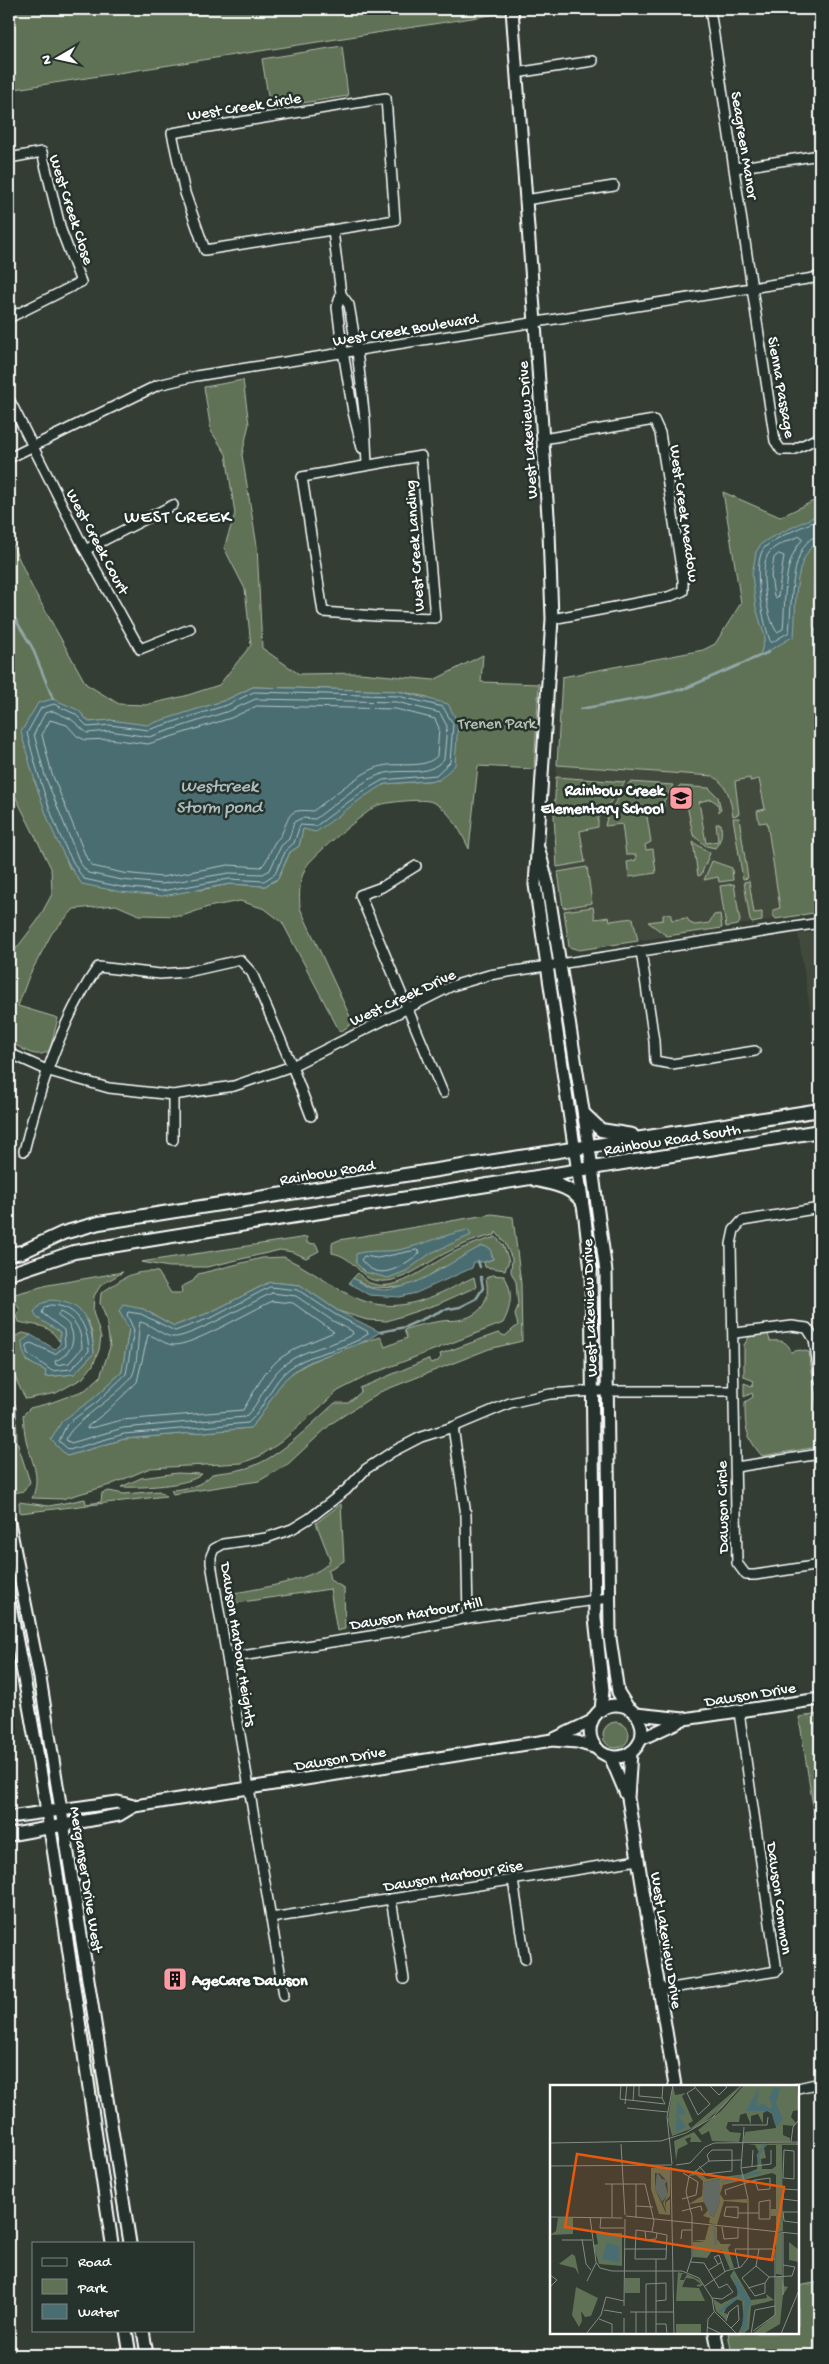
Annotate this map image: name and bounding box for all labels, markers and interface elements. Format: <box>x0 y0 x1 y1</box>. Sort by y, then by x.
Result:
north arrow <box>32 32 82 82</box>
text: N <box>39 54 57 65</box>
street label: West Creek Circle <box>186 90 303 127</box>
street label: Seagreen Manor <box>725 90 761 202</box>
street label: West Creek Close <box>43 153 97 268</box>
street label: West Creek Boulevard <box>332 310 481 352</box>
street label: Sienna Passage <box>761 335 798 441</box>
street label: West Lakeview Drive <box>515 359 544 499</box>
street label: West Creek Meadow <box>664 444 702 584</box>
street label: West Creek Landing <box>402 479 431 612</box>
street label: West Creek Court <box>60 487 132 600</box>
district label: WEST CREEK <box>124 508 233 529</box>
park label: Trenen Park <box>457 716 538 735</box>
water label: Westcreek Storm pond <box>176 777 264 819</box>
place label: Rainbow Creek Elementary School <box>541 783 666 820</box>
school or university icon: Rainbow Creek Elementary School <box>668 785 694 811</box>
street label: West Creek Drive <box>347 966 460 1032</box>
street label: Rainbow Road South <box>603 1121 743 1162</box>
street label: Rainbow Road <box>279 1157 378 1191</box>
street label: West Lakeview Drive <box>580 1238 603 1377</box>
street label: Dawson Circle <box>714 1460 735 1554</box>
street label: Dawson Harbour Heights <box>214 1560 259 1729</box>
street label: Dawson Harbour Hill <box>348 1594 484 1637</box>
street label: Dawson Drive <box>703 1680 798 1713</box>
street label: Dawson Drive <box>293 1744 388 1777</box>
street label: Merganser Drive West <box>64 1805 106 1955</box>
street label: Dawson Common <box>760 1840 795 1956</box>
street label: Dawson Harbour Rise <box>382 1857 525 1898</box>
street label: West Lakeview Drive <box>644 1871 685 2011</box>
building icon: AgeCare Dawson <box>162 1966 188 1992</box>
place label: AgeCare Dawson <box>191 1973 308 1992</box>
inset map <box>550 2085 799 2334</box>
legend <box>32 2242 195 2332</box>
text: Road <box>78 2254 112 2272</box>
text: Park <box>77 2280 108 2298</box>
text: Water <box>78 2304 120 2322</box>

